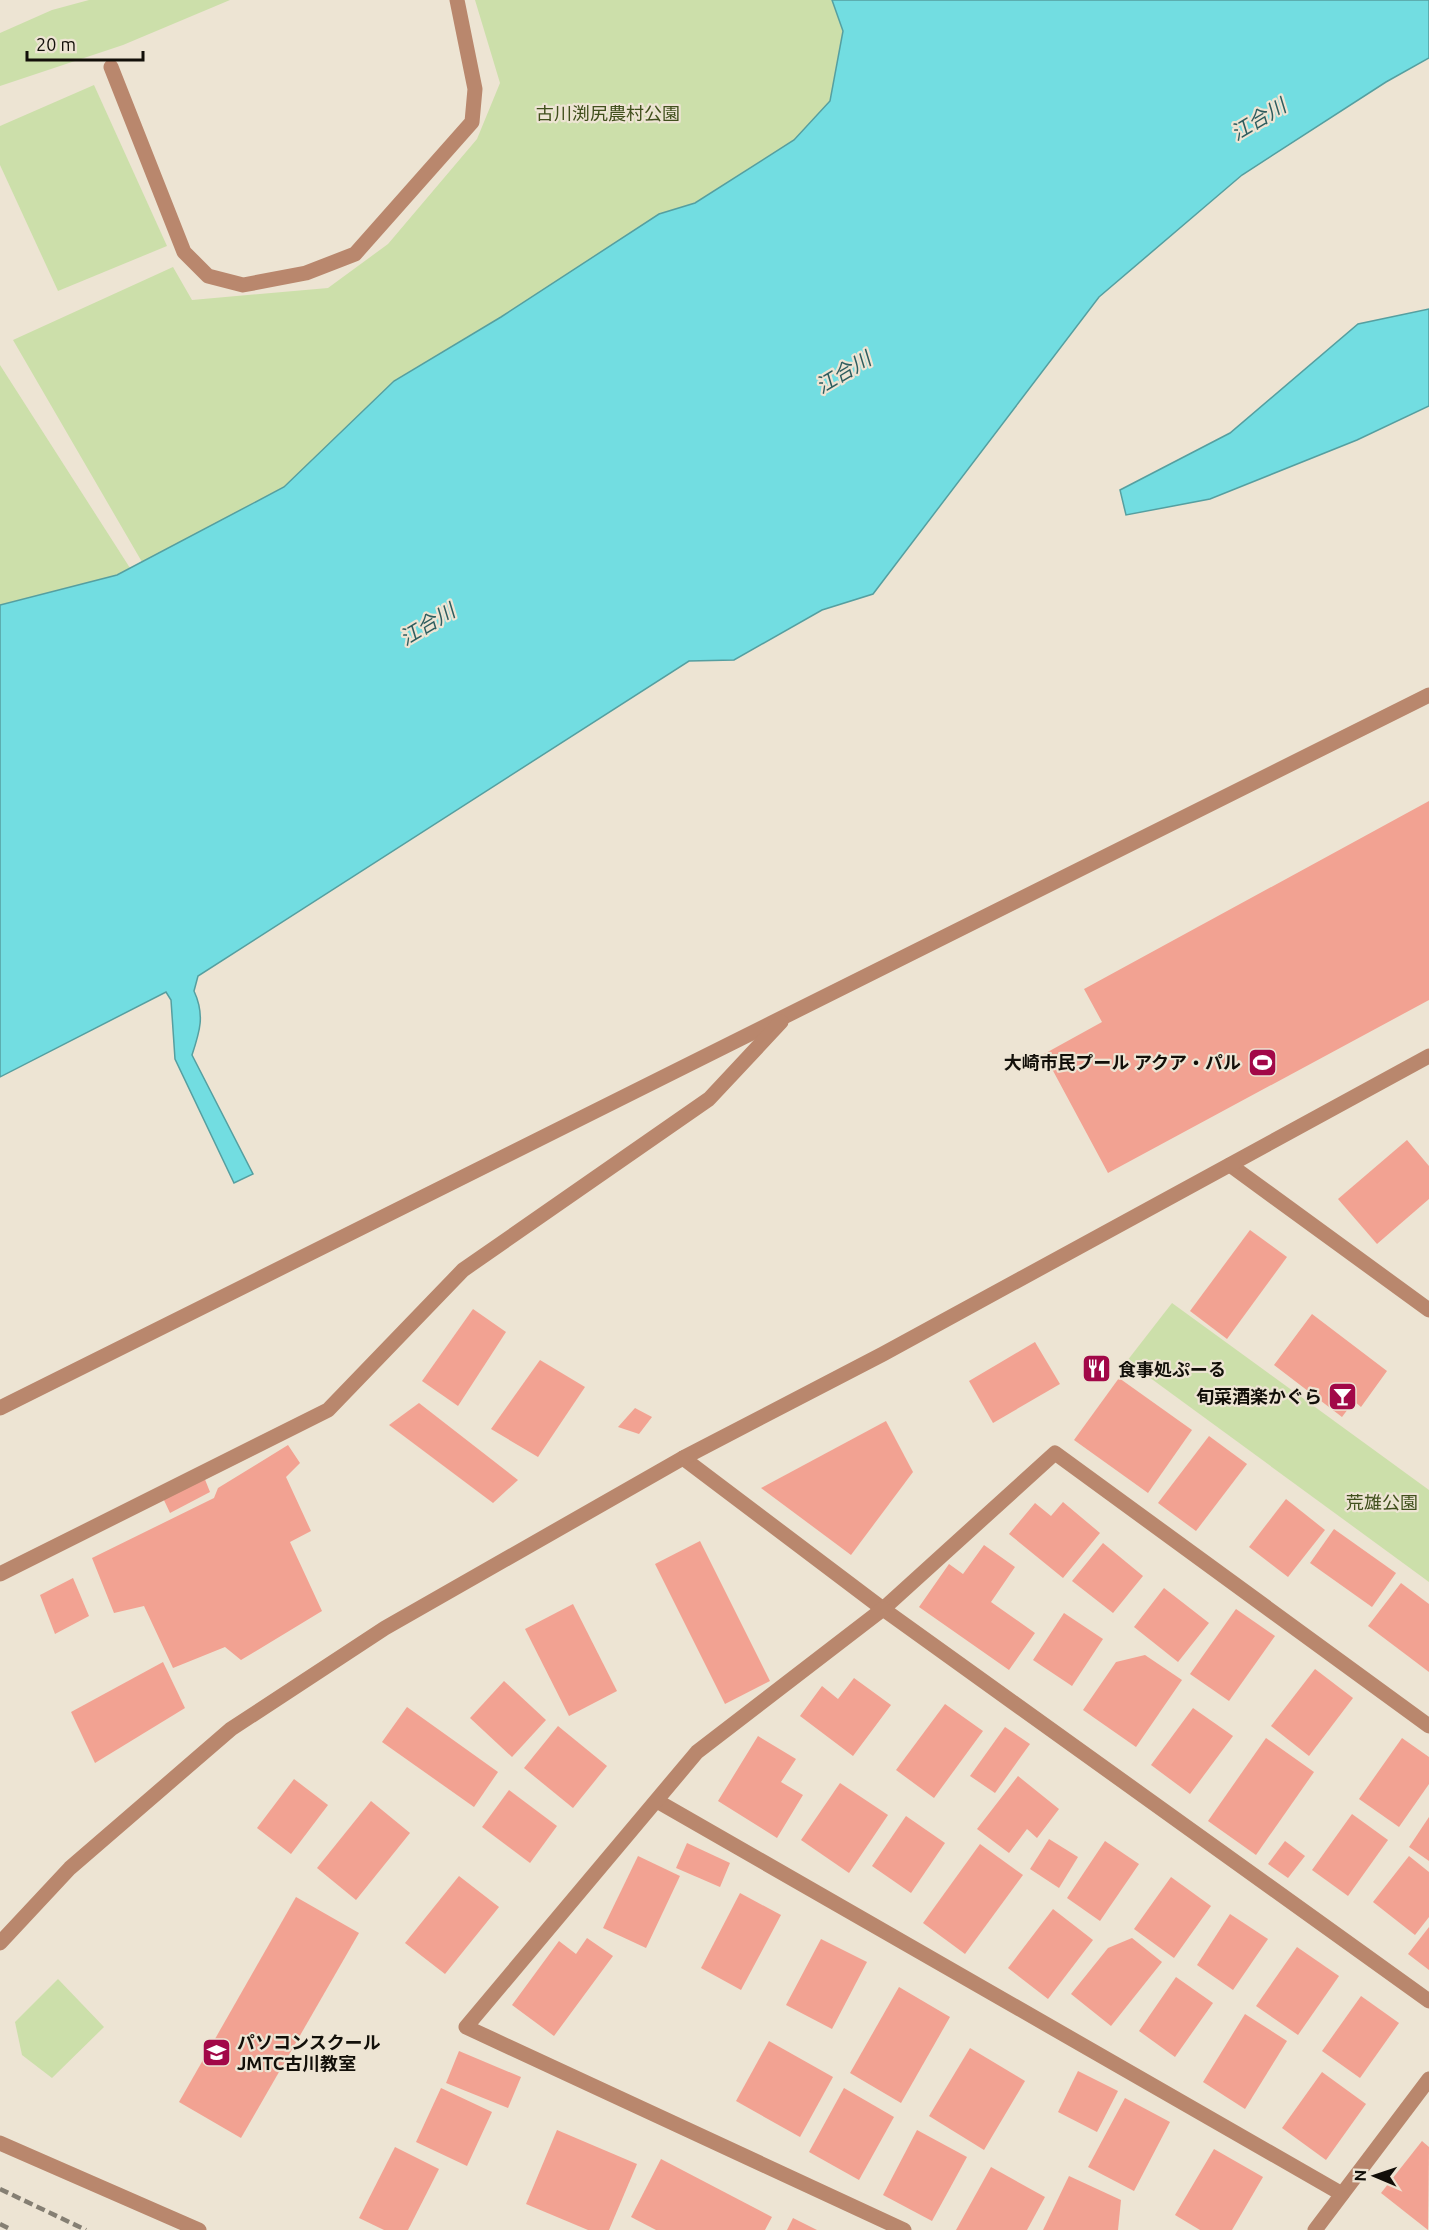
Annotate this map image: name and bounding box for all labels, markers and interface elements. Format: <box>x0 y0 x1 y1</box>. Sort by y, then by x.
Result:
scale bar <box>27 24 142 62</box>
text: 20 m <box>36 34 76 54</box>
water label: 江合川 <box>1226 93 1291 144</box>
park label: 古川渕尻農村公園 <box>536 103 680 123</box>
water label: 江合川 <box>811 346 876 397</box>
water label: 江合川 <box>395 598 460 649</box>
sports icon: 大崎市民プール アクア・パル <box>1246 1046 1278 1078</box>
place label: 大崎市民プール アクア・パル <box>1004 1052 1241 1072</box>
restaurant icon: 食事処ぷーる <box>1081 1353 1113 1385</box>
place label: 食事処ぷーる <box>1118 1359 1226 1379</box>
bar icon: 旬菜酒楽かぐら <box>1327 1380 1359 1412</box>
place label: 旬菜酒楽かぐら <box>1196 1386 1322 1406</box>
park label: 荒雄公園 <box>1346 1492 1418 1512</box>
place label: パソコンスクール JMTC古川教室 <box>237 2032 381 2073</box>
school or university icon: パソコンスクール JMTC古川教室 <box>200 2036 232 2068</box>
north arrow <box>1345 2146 1405 2206</box>
text: N <box>1351 2169 1369 2182</box>

